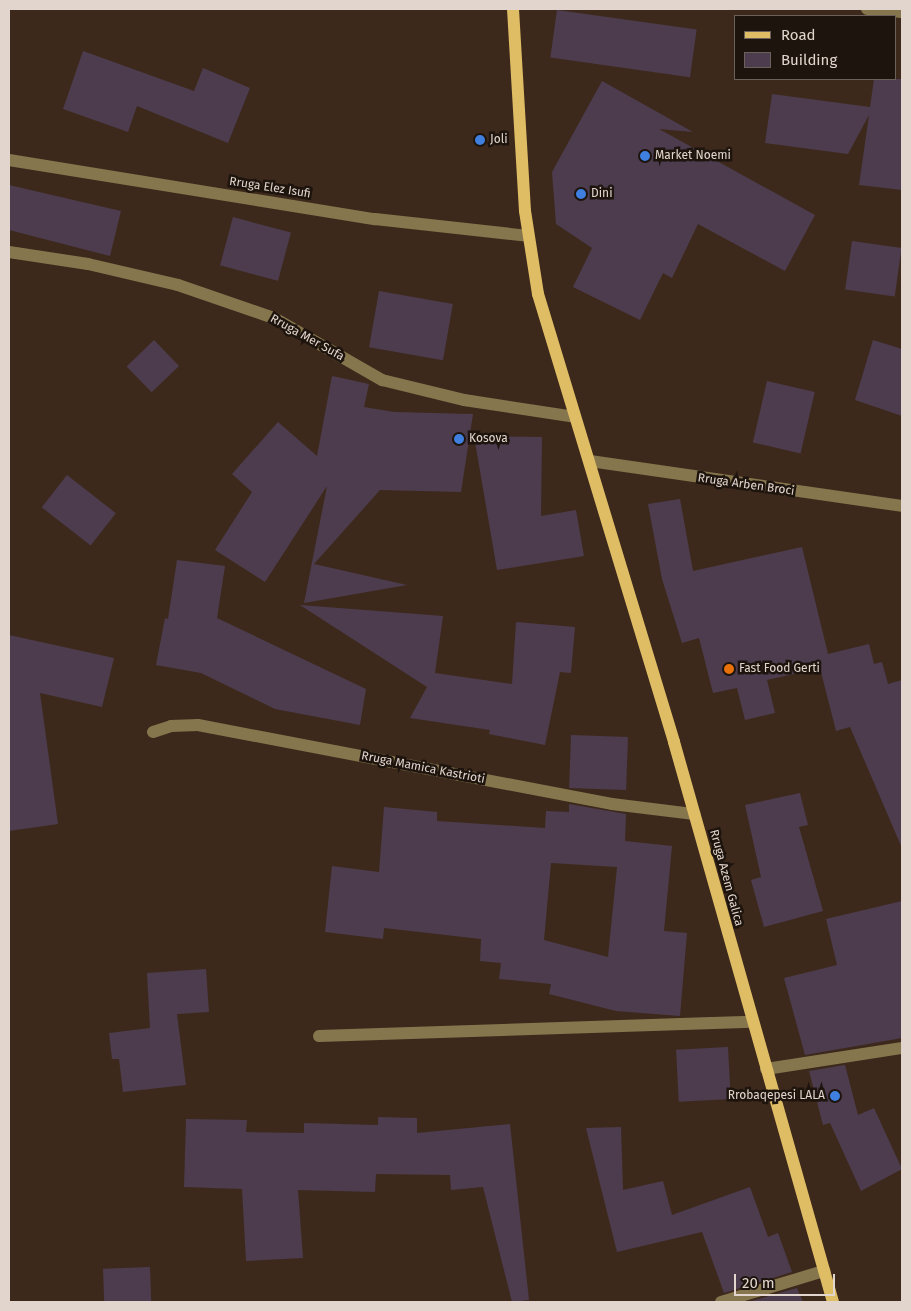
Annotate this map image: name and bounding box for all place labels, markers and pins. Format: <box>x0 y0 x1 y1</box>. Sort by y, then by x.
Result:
place label: Joli <box>490 133 508 147</box>
marker: Joli <box>474 134 486 146</box>
place label: Market Noemi <box>655 149 731 163</box>
marker: Market Noemi <box>639 150 651 162</box>
place label: Dini <box>591 187 613 201</box>
marker: Dini <box>575 188 587 200</box>
place label: Kosova <box>469 432 508 446</box>
marker: Kosova <box>453 433 465 445</box>
place label: Fast Food Gerti <box>739 662 820 676</box>
marker: Fast Food Gerti <box>723 663 735 675</box>
place label: Rrobaqepesi LALA <box>728 1089 825 1103</box>
marker: Rrobaqepesi LALA <box>829 1090 841 1102</box>

